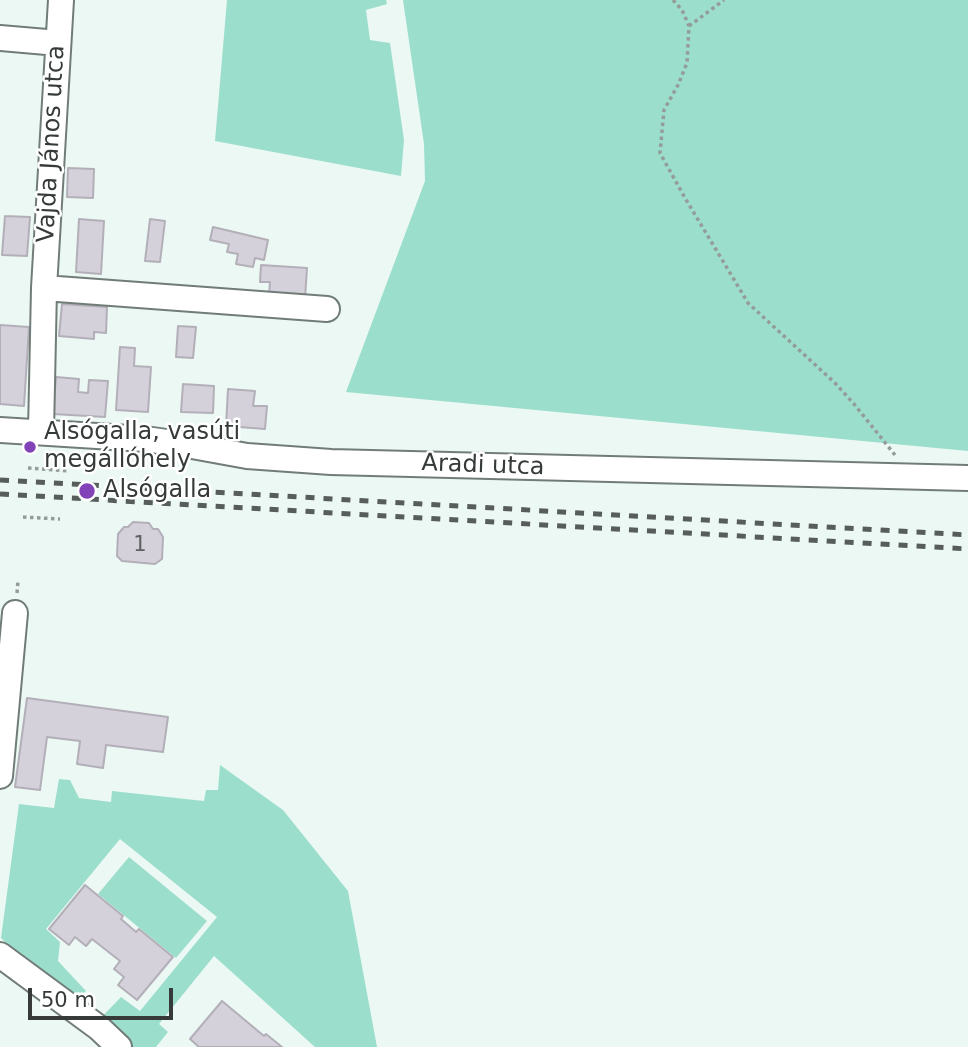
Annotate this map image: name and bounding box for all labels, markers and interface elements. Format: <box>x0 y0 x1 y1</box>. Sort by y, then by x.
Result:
street label: Vajda János utca <box>32 44 72 244</box>
place label: Alsógalla, vasúti megállóhely <box>44 419 240 475</box>
marker: Alsógalla, vasúti megállóhely <box>22 439 38 455</box>
street label: Aradi utca <box>421 449 545 483</box>
place label: Alsógalla <box>103 477 211 505</box>
marker: Alsógalla <box>77 481 97 501</box>
house number: 1 <box>133 533 147 559</box>
scale bar <box>32 974 177 1018</box>
text: 50 m <box>41 988 95 1012</box>

